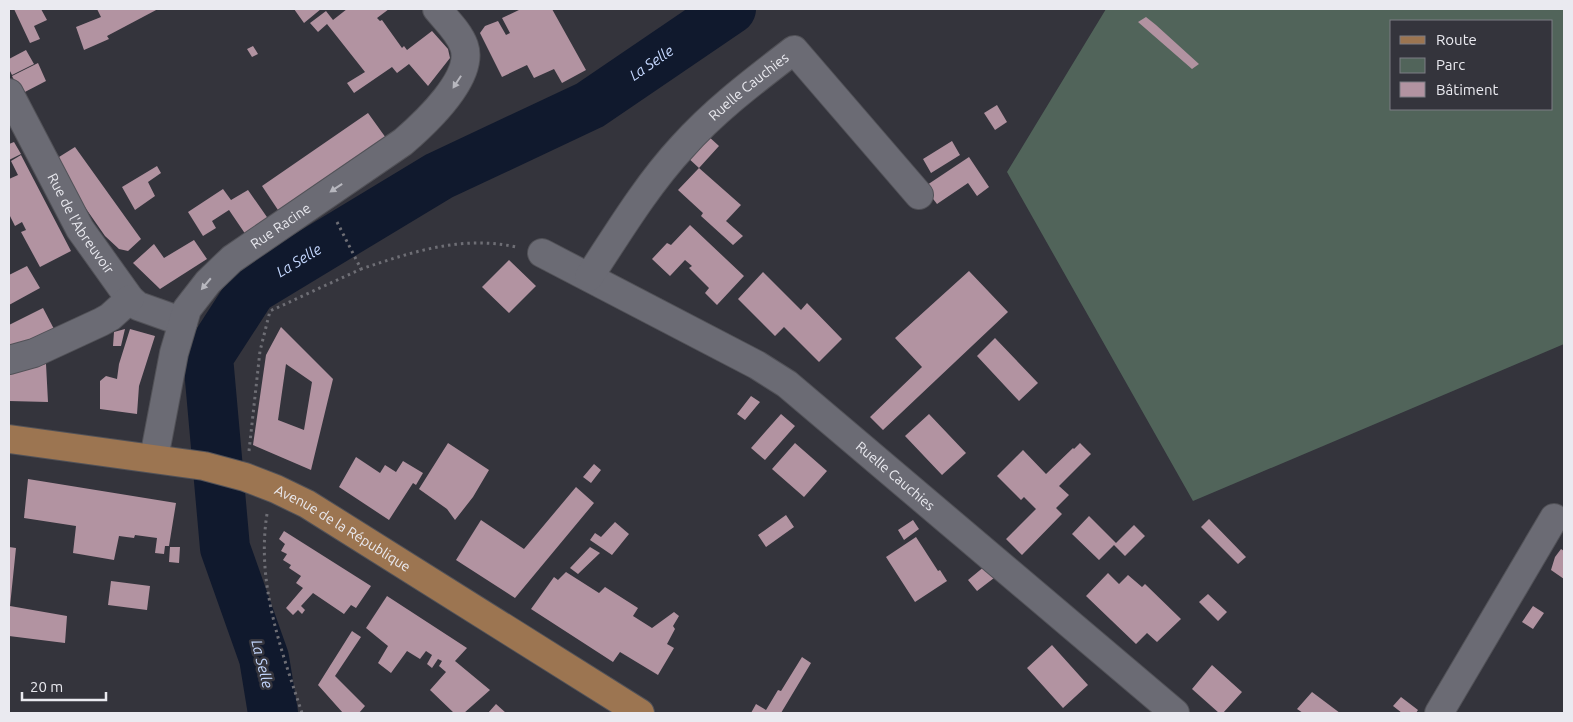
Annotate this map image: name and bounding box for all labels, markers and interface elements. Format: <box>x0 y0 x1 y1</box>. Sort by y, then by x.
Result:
legend <box>1390 20 1553 110</box>
text: Route <box>1436 31 1477 48</box>
water label: La Selle <box>626 42 677 84</box>
street label: Ruelle Cauchies <box>705 49 792 124</box>
text: Parc <box>1436 56 1465 73</box>
one-way arrow <box>453 75 462 88</box>
text: Bâtiment <box>1436 81 1499 98</box>
street label: Rue de l'Abreuvoir <box>44 170 118 277</box>
one-way arrow <box>330 183 343 193</box>
street label: Rue Racine <box>247 200 314 252</box>
water label: La Selle <box>273 240 325 280</box>
one-way arrow <box>200 278 212 290</box>
street label: Ruelle Cauchies <box>853 438 938 514</box>
street label: Avenue de la République <box>272 482 414 575</box>
water label: La Selle <box>248 638 277 690</box>
scale bar <box>22 670 106 702</box>
text: 20 m <box>30 678 63 695</box>

